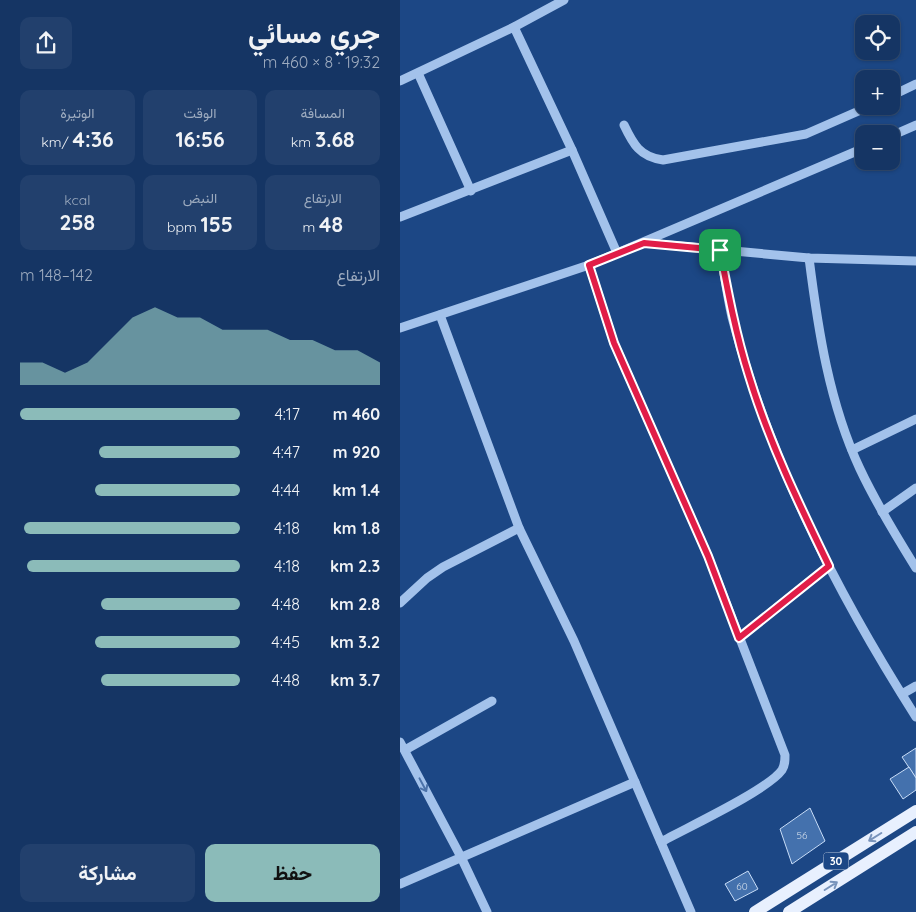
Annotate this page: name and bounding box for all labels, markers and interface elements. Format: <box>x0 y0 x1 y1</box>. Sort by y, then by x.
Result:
text: جري مسائي <box>248 15 380 50</box>
map controls <box>855 15 900 170</box>
button: locate <box>855 15 900 60</box>
button: share <box>20 17 72 69</box>
text: 19:32 · 8 × 460 m <box>263 52 380 72</box>
button: + <box>855 70 900 115</box>
text: الوتيرة <box>60 104 94 122</box>
text: الوقت <box>184 104 216 122</box>
text: المسافة <box>300 104 345 122</box>
button: − <box>855 125 900 170</box>
text: 4:36 <box>73 126 114 152</box>
text: 16:56 <box>175 126 225 152</box>
text: 3.68 <box>315 126 355 152</box>
text: /km <box>41 133 73 151</box>
text: km <box>291 133 315 151</box>
text: النبض <box>183 189 217 207</box>
text: الارتفاع <box>304 189 342 207</box>
text: kcal <box>64 191 90 209</box>
text: 258 <box>60 209 95 235</box>
text: 155 <box>201 211 233 237</box>
text: 48 <box>319 211 343 237</box>
text: bpm <box>167 218 201 236</box>
text: m <box>302 218 319 236</box>
pin <box>699 229 741 271</box>
icon: arrive <box>706 236 734 264</box>
text: 142–148 m <box>20 265 93 285</box>
text: الارتفاع <box>337 265 380 285</box>
text: 4:17 <box>274 404 300 424</box>
text: 460 m <box>333 404 380 424</box>
text: 4:47 <box>272 442 300 462</box>
text: 920 m <box>333 442 380 462</box>
text: 4:44 <box>272 480 300 500</box>
text: 1.4 km <box>333 480 380 500</box>
text: 4:18 <box>274 518 300 538</box>
text: 1.8 km <box>333 518 380 538</box>
text: 4:18 <box>274 556 300 576</box>
text: 2.3 km <box>330 556 380 576</box>
text: 4:48 <box>272 594 300 614</box>
text: 2.8 km <box>330 594 380 614</box>
text: 4:45 <box>271 632 300 652</box>
text: 3.2 km <box>330 632 380 652</box>
text: 4:48 <box>272 670 300 690</box>
text: 3.7 km <box>330 670 380 690</box>
one-way arrow <box>418 777 428 792</box>
house number: 56 <box>797 829 808 842</box>
one-way arrow <box>868 832 882 842</box>
button: مشاركة <box>20 844 195 902</box>
button: حفظ <box>205 844 380 902</box>
road number: 30 <box>824 852 848 869</box>
house number: 60 <box>736 880 748 893</box>
one-way arrow <box>823 881 837 891</box>

